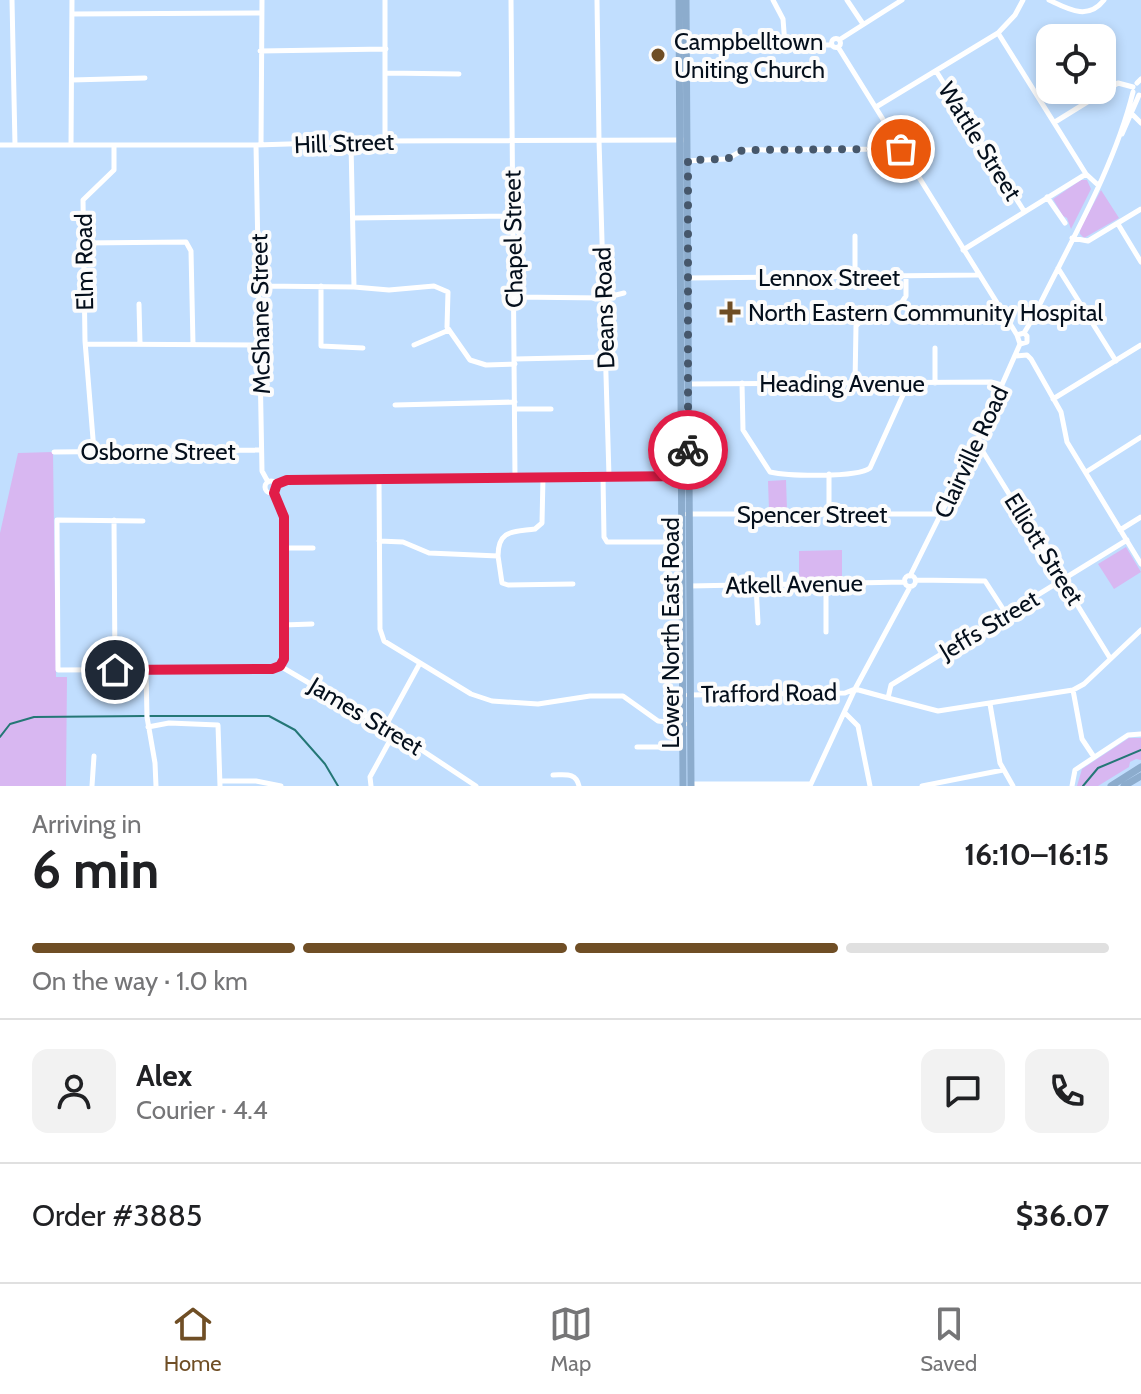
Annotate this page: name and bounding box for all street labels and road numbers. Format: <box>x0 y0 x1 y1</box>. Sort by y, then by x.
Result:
street label: Wattle Street <box>932 76 1028 206</box>
street label: Hill Street <box>293 127 395 159</box>
street label: Chapel Street <box>497 170 529 308</box>
street label: Elm Road <box>69 213 99 311</box>
street label: McShane Street <box>244 233 276 395</box>
street label: Deans Road <box>587 247 621 369</box>
street label: Lennox Street <box>758 263 900 292</box>
street label: Heading Avenue <box>759 369 925 398</box>
street label: Clairville Road <box>928 381 1014 523</box>
street label: Osborne Street <box>80 437 236 466</box>
street label: Elliott Street <box>998 488 1090 610</box>
street label: Spencer Street <box>737 500 887 529</box>
street label: Lower North East Road <box>656 517 685 749</box>
street label: Atkell Avenue <box>725 568 863 600</box>
street label: Jeffs Street <box>933 584 1044 667</box>
street label: James Street <box>303 670 428 761</box>
street label: Trafford Road <box>701 677 837 709</box>

